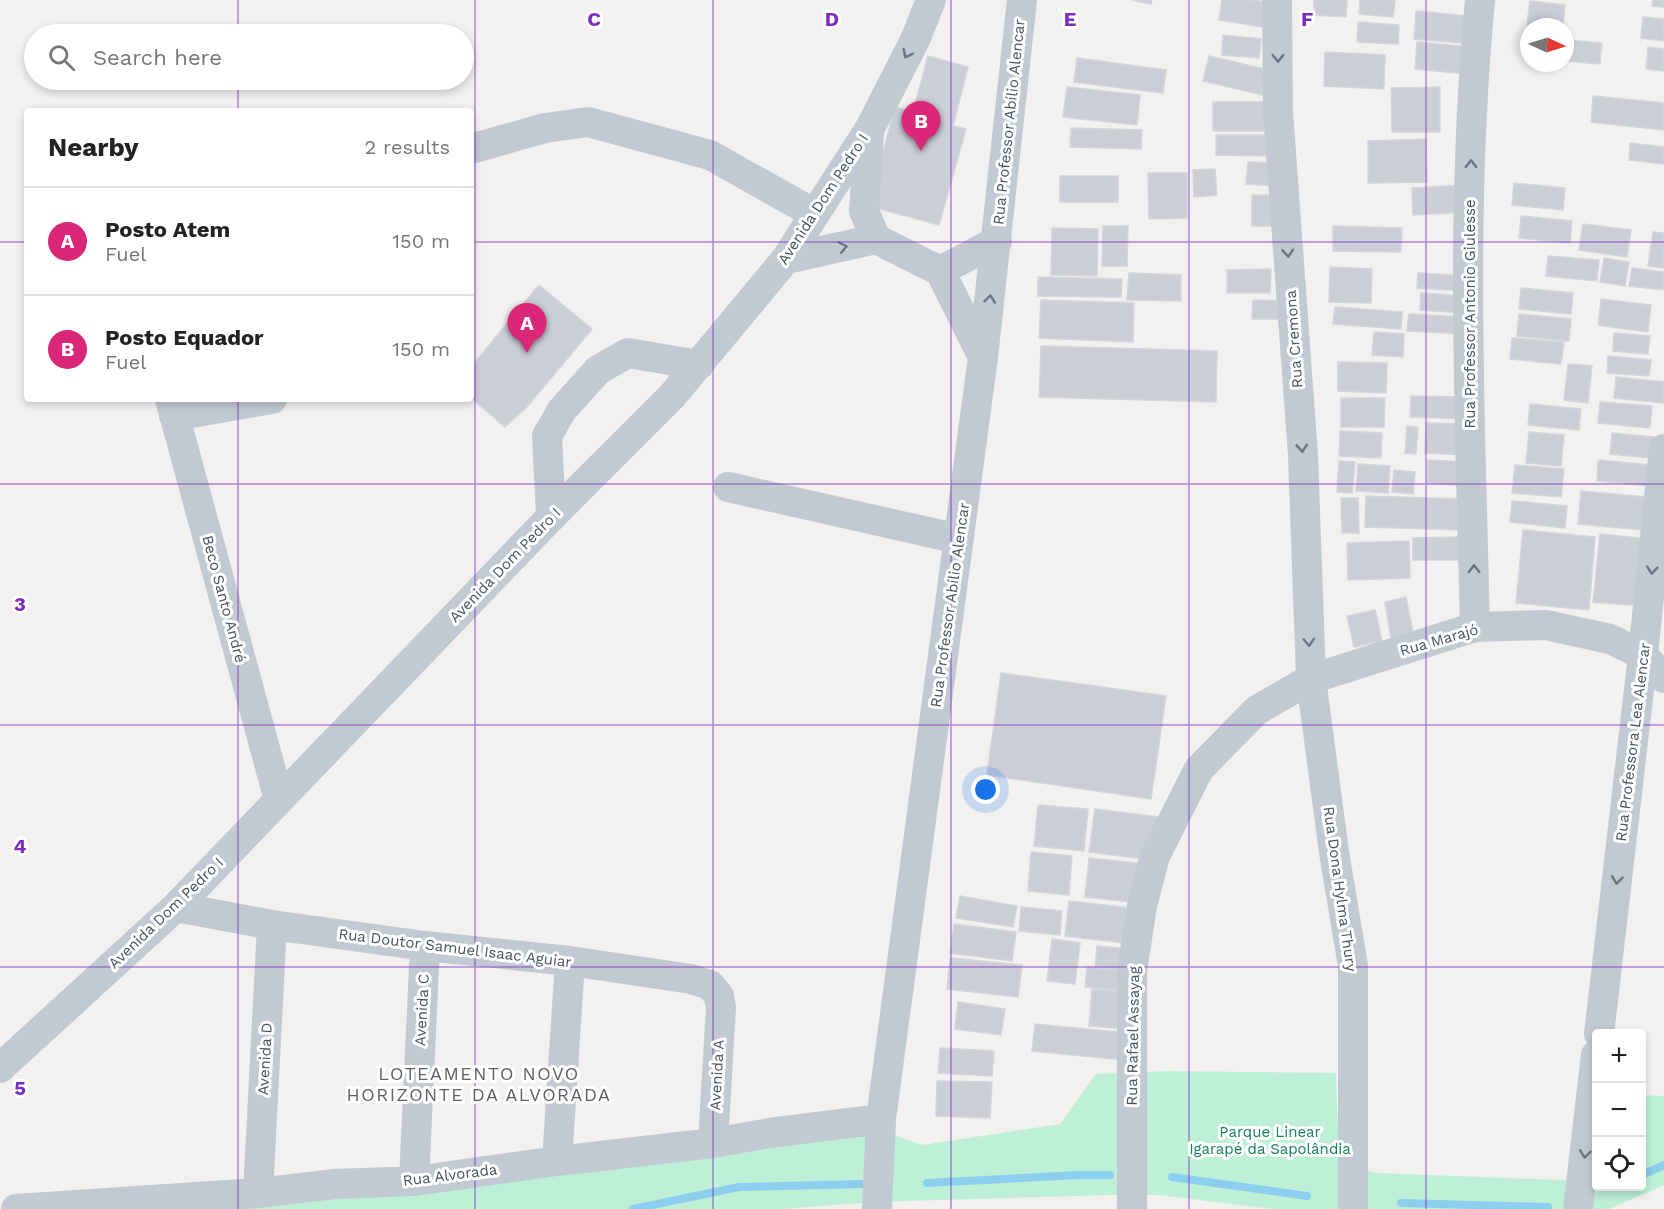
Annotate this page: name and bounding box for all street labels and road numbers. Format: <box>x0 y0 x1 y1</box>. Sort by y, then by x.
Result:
street label: Rua Professor Abílio Alencar <box>989 18 1029 226</box>
street label: Avenida Dom Pedro I <box>774 130 872 268</box>
street label: Rua Professor Antonio Giulesse <box>1461 199 1479 429</box>
street label: Rua Cremona <box>1282 289 1306 389</box>
street label: Rua Professor Abílio Alencar <box>927 502 973 708</box>
street label: Avenida Dom Pedro I <box>446 504 564 626</box>
street label: Beco Santo André <box>198 533 250 665</box>
street label: Rua Marajó <box>1398 620 1480 660</box>
street label: Rua Professora Lea Alencar <box>1612 642 1654 842</box>
street label: Rua Dona Hylma Thury <box>1320 805 1361 973</box>
street label: Avenida Dom Pedro I <box>105 854 227 972</box>
street label: Rua Doutor Samuel Isaac Aguiar <box>337 925 573 971</box>
street label: Rua Rafael Assayag <box>1123 966 1143 1106</box>
street label: Avenida C <box>411 974 433 1046</box>
street label: Avenida D <box>254 1022 276 1096</box>
street label: Avenida A <box>706 1039 728 1111</box>
street label: Rua Alvorada <box>402 1160 499 1190</box>

